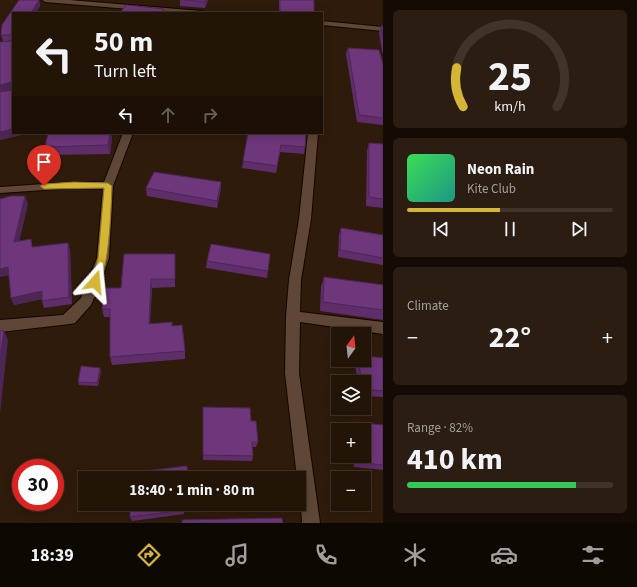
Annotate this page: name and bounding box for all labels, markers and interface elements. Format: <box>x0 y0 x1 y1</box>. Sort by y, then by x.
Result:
text: 50 m <box>94 22 153 62</box>
icon: left <box>28 28 80 80</box>
text: 25 <box>488 47 532 107</box>
text: Turn left <box>94 59 156 84</box>
text: km/h <box>494 96 526 117</box>
icon: left <box>115 104 137 126</box>
icon: ahead <box>157 104 179 126</box>
icon: right <box>199 104 221 126</box>
pin <box>27 145 61 186</box>
icon: arrive <box>33 151 55 173</box>
text: Neon Rain <box>467 159 534 180</box>
text: Kite Club <box>467 180 516 198</box>
icon: previous <box>430 218 452 240</box>
icon: pause <box>499 218 521 240</box>
icon: next <box>568 218 590 240</box>
position arrow <box>74 261 116 303</box>
text: Climate <box>407 297 449 315</box>
text: 22° <box>489 316 531 359</box>
text: − <box>407 322 418 354</box>
text: + <box>602 322 613 354</box>
north arrow <box>331 327 371 367</box>
map controls <box>331 327 371 511</box>
button: layers <box>331 375 371 415</box>
text: Range · 82% <box>407 419 473 437</box>
button: + <box>331 423 371 463</box>
text: 410 km <box>407 438 503 481</box>
speed limit sign: 30 <box>12 459 64 511</box>
button: − <box>331 471 371 511</box>
text: 18:40 · 1 min · 80 m <box>129 480 255 501</box>
icon: directions <box>135 541 163 569</box>
icon: music <box>223 541 251 569</box>
icon: phone <box>312 541 340 569</box>
icon: climate <box>401 541 429 569</box>
icon: car <box>490 541 518 569</box>
icon: filters <box>579 541 607 569</box>
text: 18:39 <box>30 543 74 568</box>

